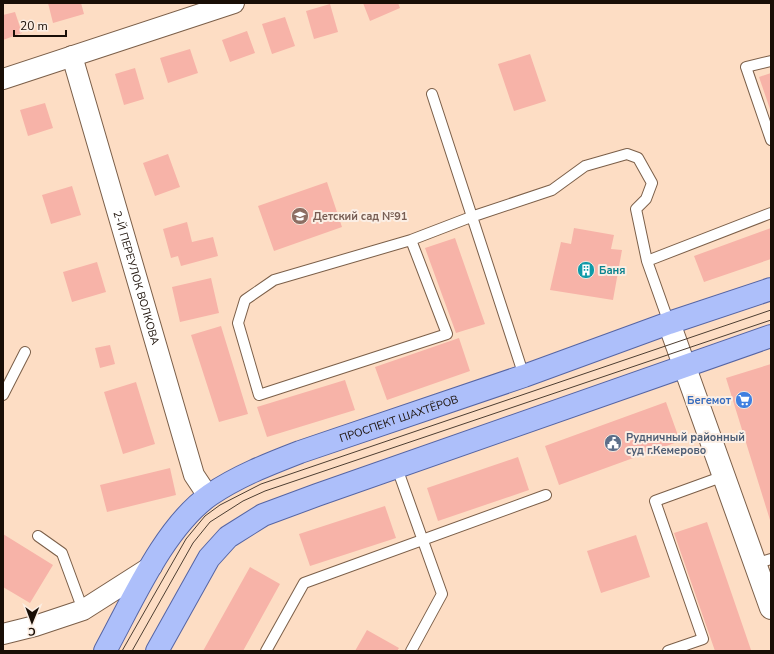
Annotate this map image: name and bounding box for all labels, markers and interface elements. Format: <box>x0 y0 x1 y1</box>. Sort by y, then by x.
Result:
scale bar <box>14 12 66 38</box>
text: 20 m <box>20 18 48 34</box>
school or university icon: Детский сад №91 <box>290 206 310 226</box>
street label: 2-Й ПЕРЕУЛОК ВОЛКОВА <box>110 209 163 347</box>
place label: Детский сад №91 <box>313 209 407 224</box>
building icon: Баня <box>576 260 596 280</box>
place label: Баня <box>599 263 625 278</box>
supermarket icon: Бегемот <box>734 390 754 410</box>
street label: ПРОСПЕКТ ШАХТЁРОВ <box>338 392 460 446</box>
place label: Бегемот <box>687 393 732 408</box>
place label: Рудничный районный суд г.Кемерово <box>626 430 745 458</box>
public building icon: Рудничный районный суд г.Кемерово <box>603 433 623 453</box>
north arrow <box>12 602 52 642</box>
text: С <box>27 624 36 639</box>

